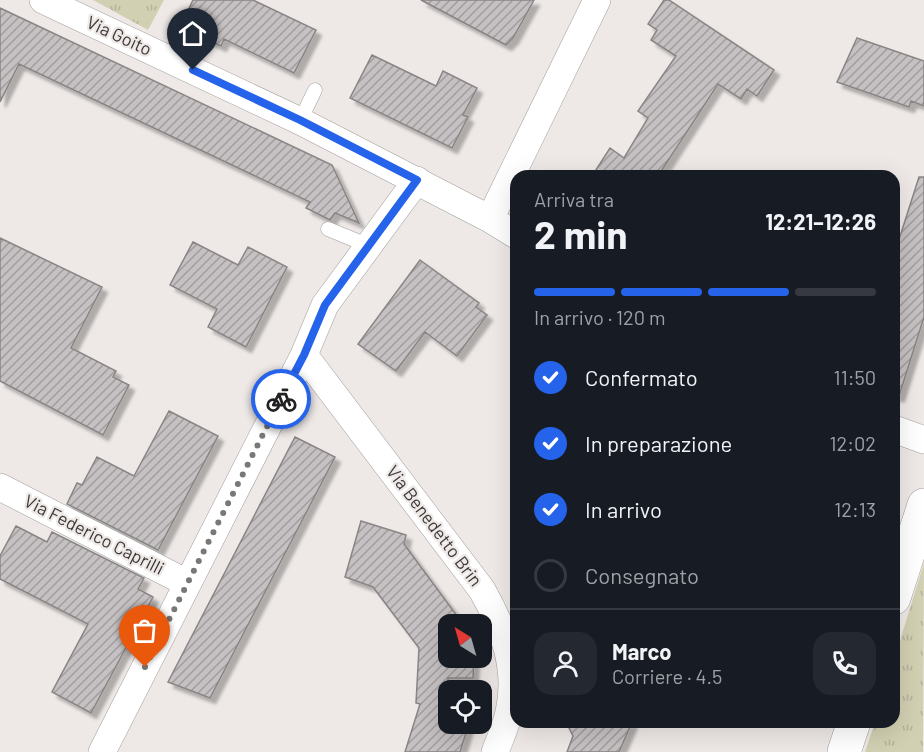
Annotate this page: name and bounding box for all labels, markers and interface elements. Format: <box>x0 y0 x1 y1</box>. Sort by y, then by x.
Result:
pin <box>167 8 218 70</box>
street label: Via Goito <box>83 10 156 60</box>
icon: home <box>176 17 209 50</box>
text: Arriva tra <box>534 187 614 211</box>
text: 12:21–12:26 <box>765 208 876 234</box>
text: 2 min <box>534 210 627 257</box>
text: In arrivo · 120 m <box>534 305 666 329</box>
icon: check <box>534 361 567 394</box>
text: Confermato <box>585 364 698 390</box>
text: 11:50 <box>834 365 876 389</box>
courier <box>251 369 311 429</box>
icon: bike <box>265 383 298 416</box>
icon: check <box>534 427 567 460</box>
text: In preparazione <box>585 430 732 456</box>
text: 12:02 <box>829 431 876 455</box>
street label: Via Benedetto Brin <box>382 461 487 590</box>
street label: Via Federico Caprilli <box>21 489 168 579</box>
icon: check <box>534 493 567 526</box>
text: In arrivo <box>585 496 662 522</box>
text: 12:13 <box>834 497 876 521</box>
text: Consegnato <box>585 562 699 588</box>
pin <box>119 605 170 667</box>
icon: bag <box>128 614 161 647</box>
north arrow <box>438 614 492 668</box>
map controls <box>438 614 492 734</box>
button: person <box>534 632 597 695</box>
button: phone <box>813 632 876 695</box>
text: Marco <box>612 638 671 664</box>
text: Corriere · 4.5 <box>612 664 722 688</box>
button: locate <box>438 680 492 734</box>

